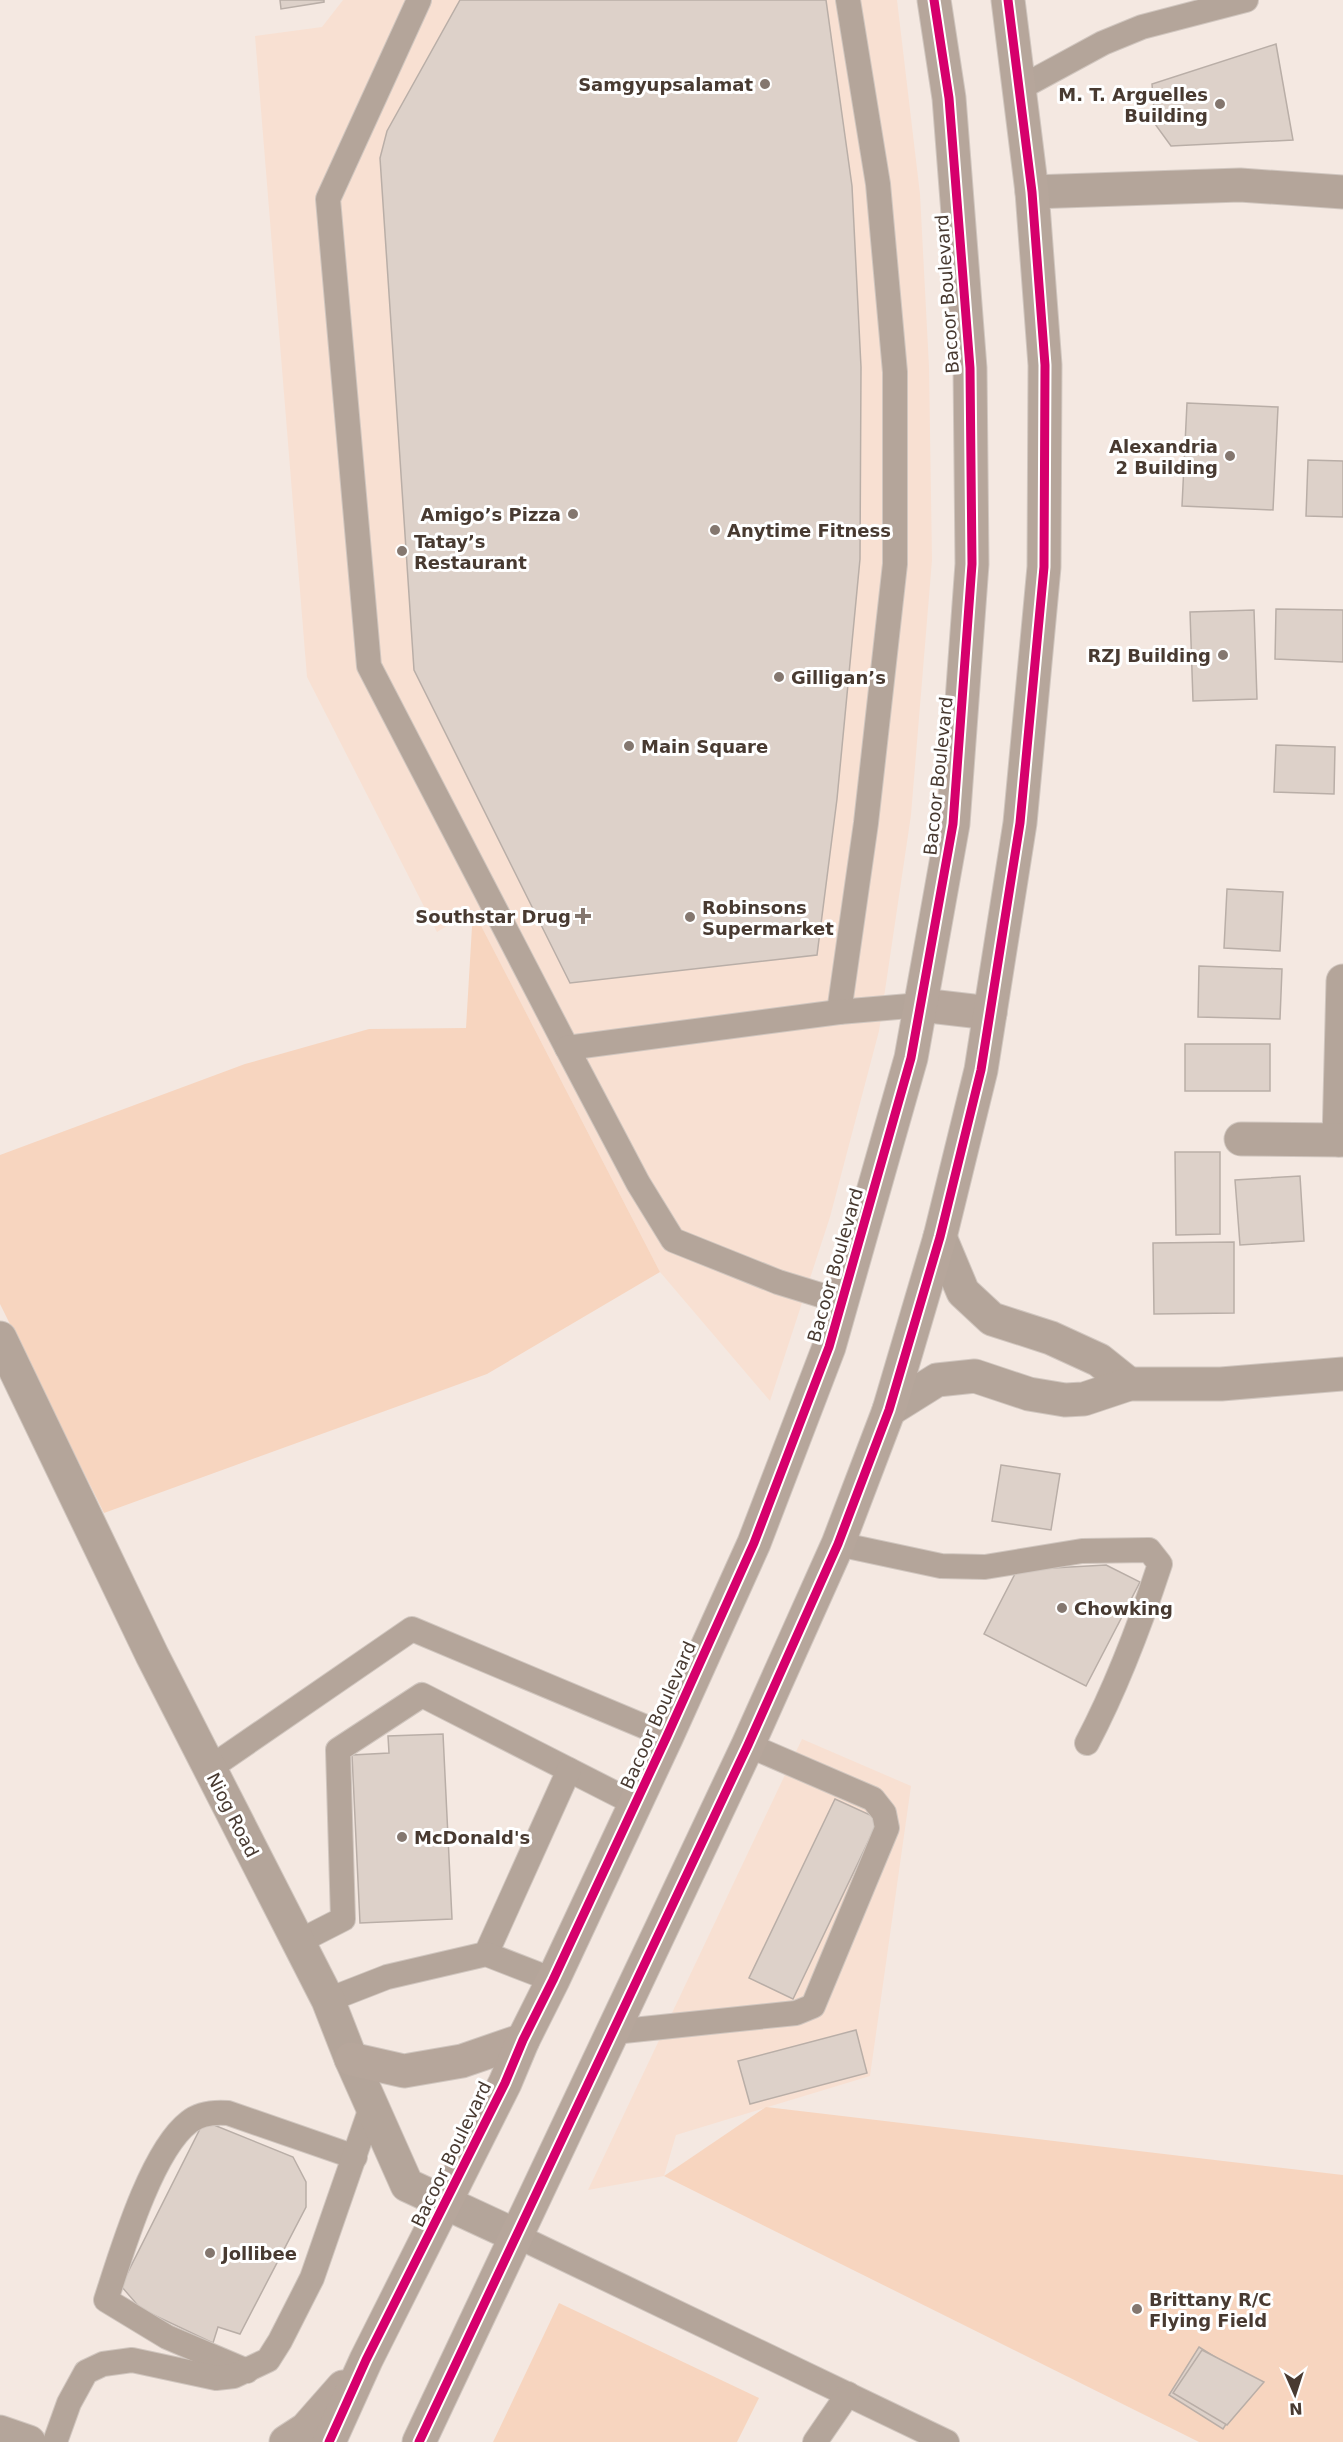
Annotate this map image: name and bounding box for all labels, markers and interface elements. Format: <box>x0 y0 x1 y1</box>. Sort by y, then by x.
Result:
place label: Samgyupsalamat <box>578 74 753 95</box>
marker: Samgyupsalamat <box>758 77 772 91</box>
place label: M. T. Arguelles Building <box>1058 84 1208 126</box>
marker: M. T. Arguelles Building <box>1213 97 1227 111</box>
street label: Bacoor Boulevard <box>931 214 963 374</box>
place label: Alexandria 2 Building <box>1109 436 1218 478</box>
marker: Alexandria 2 Building <box>1223 449 1237 463</box>
place label: Amigo’s Pizza <box>421 504 561 525</box>
marker: Amigo’s Pizza <box>566 507 580 521</box>
place label: Anytime Fitness <box>727 520 891 541</box>
marker: Anytime Fitness <box>708 523 722 537</box>
place label: Tatay’s Restaurant <box>414 531 527 573</box>
marker: Tatay’s Restaurant <box>395 544 409 558</box>
place label: RZJ Building <box>1087 645 1211 666</box>
marker: RZJ Building <box>1216 648 1230 662</box>
place label: Gilligan’s <box>791 667 886 688</box>
marker: Gilligan’s <box>772 670 786 684</box>
street label: Bacoor Boulevard <box>919 696 957 856</box>
place label: Main Square <box>641 736 768 757</box>
marker: Main Square <box>622 739 636 753</box>
place label: Robinsons Supermarket <box>702 897 834 939</box>
place label: Southstar Drug <box>415 906 571 927</box>
marker: Southstar Drug <box>576 909 590 923</box>
marker: Robinsons Supermarket <box>683 910 697 924</box>
street label: Bacoor Boulevard <box>803 1185 867 1345</box>
place label: Chowking <box>1074 1598 1173 1619</box>
marker: Chowking <box>1055 1601 1069 1615</box>
street label: Bacoor Boulevard <box>616 1638 700 1792</box>
street label: Niog Road <box>203 1769 263 1861</box>
place label: McDonald's <box>414 1827 530 1848</box>
marker: McDonald's <box>395 1830 409 1844</box>
street label: Bacoor Boulevard <box>407 2078 495 2230</box>
place label: Jollibee <box>220 2243 297 2264</box>
marker: Jollibee <box>203 2246 217 2260</box>
place label: Brittany R/C Flying Field <box>1149 2289 1272 2331</box>
marker: Brittany R/C Flying Field <box>1130 2302 1144 2316</box>
north arrow <box>1265 2364 1325 2424</box>
text: N <box>1289 2399 1303 2418</box>

